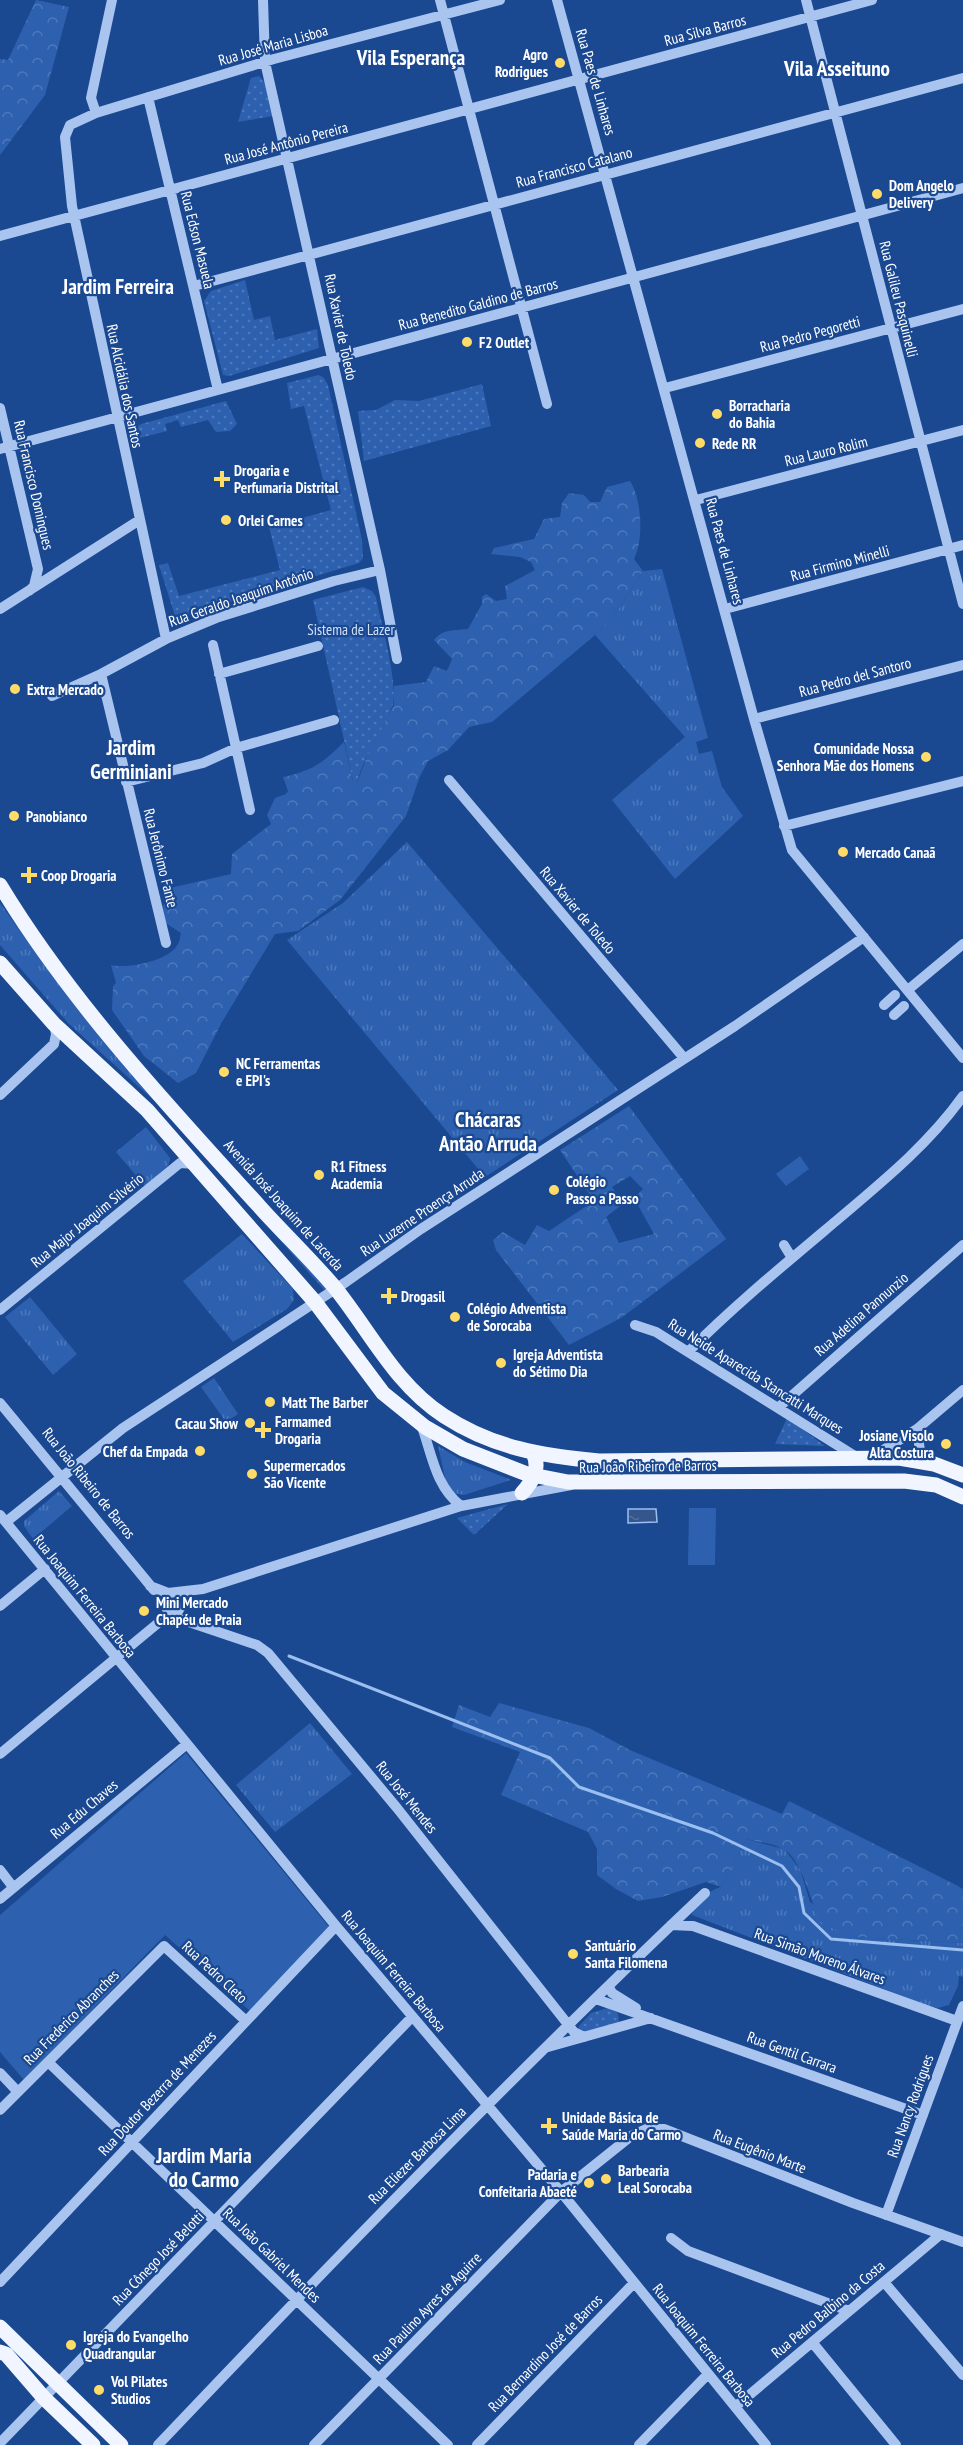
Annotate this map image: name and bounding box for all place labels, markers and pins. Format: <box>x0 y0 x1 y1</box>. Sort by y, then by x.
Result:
place label: Agro Rodrigues <box>495 45 548 81</box>
marker: Agro Rodrigues <box>553 56 567 70</box>
place label: Dom Angelo Delivery <box>889 176 954 212</box>
marker: Dom Angelo Delivery <box>870 187 884 201</box>
place label: F2 Outlet <box>479 333 530 352</box>
marker: F2 Outlet <box>460 335 474 349</box>
place label: Borracharia do Bahia <box>729 396 790 432</box>
marker: Borracharia do Bahia <box>710 407 724 421</box>
place label: Rede RR <box>712 434 757 453</box>
marker: Rede RR <box>693 436 707 450</box>
place label: Drogaria e Perfumaria Distrital <box>234 461 339 497</box>
marker: Drogaria e Perfumaria Distrital <box>215 472 229 486</box>
place label: Orlei Carnes <box>238 511 303 530</box>
marker: Orlei Carnes <box>219 513 233 527</box>
place label: Extra Mercado <box>27 680 104 699</box>
marker: Extra Mercado <box>8 682 22 696</box>
place label: Comunidade Nossa Senhora Mãe dos Homens <box>777 739 914 775</box>
marker: Comunidade Nossa Senhora Mãe dos Homens <box>919 750 933 764</box>
place label: Panobianco <box>26 807 87 826</box>
marker: Panobianco <box>7 809 21 823</box>
place label: Mercado Canaã <box>855 843 936 862</box>
marker: Mercado Canaã <box>836 845 850 859</box>
place label: Coop Drogaria <box>41 866 116 885</box>
marker: Coop Drogaria <box>22 868 36 882</box>
place label: NC Ferramentas e EPI's <box>236 1054 320 1090</box>
marker: NC Ferramentas e EPI's <box>217 1065 231 1079</box>
place label: R1 Fitness Academia <box>330 1157 386 1193</box>
marker: R1 Fitness Academia <box>312 1168 326 1182</box>
place label: Colégio Passo a Passo <box>566 1172 639 1208</box>
marker: Colégio Passo a Passo <box>547 1183 561 1197</box>
place label: Drogasil <box>401 1287 446 1306</box>
marker: Drogasil <box>382 1289 396 1303</box>
place label: Colégio Adventista de Sorocaba <box>467 1299 566 1335</box>
marker: Colégio Adventista de Sorocaba <box>448 1310 462 1324</box>
place label: Igreja Adventista do Sétimo Dia <box>513 1345 603 1381</box>
marker: Igreja Adventista do Sétimo Dia <box>494 1356 508 1370</box>
place label: Matt The Barber <box>282 1393 369 1412</box>
marker: Matt The Barber <box>263 1395 277 1409</box>
place label: Farmamed Drogaria <box>275 1412 331 1448</box>
place label: Cacau Show <box>175 1414 239 1433</box>
marker: Cacau Show <box>243 1416 257 1430</box>
marker: Farmamed Drogaria <box>256 1423 270 1437</box>
place label: Josiane Visolo Alta Costura <box>858 1426 934 1462</box>
marker: Josiane Visolo Alta Costura <box>939 1437 953 1451</box>
place label: Chef da Empada <box>103 1442 188 1461</box>
marker: Chef da Empada <box>193 1444 207 1458</box>
place label: Supermercados São Vicente <box>264 1456 346 1492</box>
marker: Supermercados São Vicente <box>245 1467 259 1481</box>
place label: Mini Mercado Chapéu de Praia <box>156 1593 242 1629</box>
marker: Mini Mercado Chapéu de Praia <box>137 1604 151 1618</box>
place label: Santuário Santa Filomena <box>585 1936 667 1972</box>
marker: Santuário Santa Filomena <box>566 1947 580 1961</box>
place label: Unidade Básica de Saúde Maria do Carmo <box>562 2108 681 2144</box>
marker: Unidade Básica de Saúde Maria do Carmo <box>540 2117 558 2135</box>
place label: Barbearia Leal Sorocaba <box>618 2161 692 2197</box>
place label: Padaria e Confeitaria Abaeté <box>479 2165 577 2201</box>
marker: Barbearia Leal Sorocaba <box>599 2172 613 2186</box>
marker: Padaria e Confeitaria Abaeté <box>582 2176 596 2190</box>
place label: Igreja do Evangelho Quadrangular <box>83 2327 189 2363</box>
marker: Igreja do Evangelho Quadrangular <box>64 2338 78 2352</box>
place label: Vol Pilates Studios <box>110 2372 167 2408</box>
marker: Vol Pilates Studios <box>92 2383 106 2397</box>

